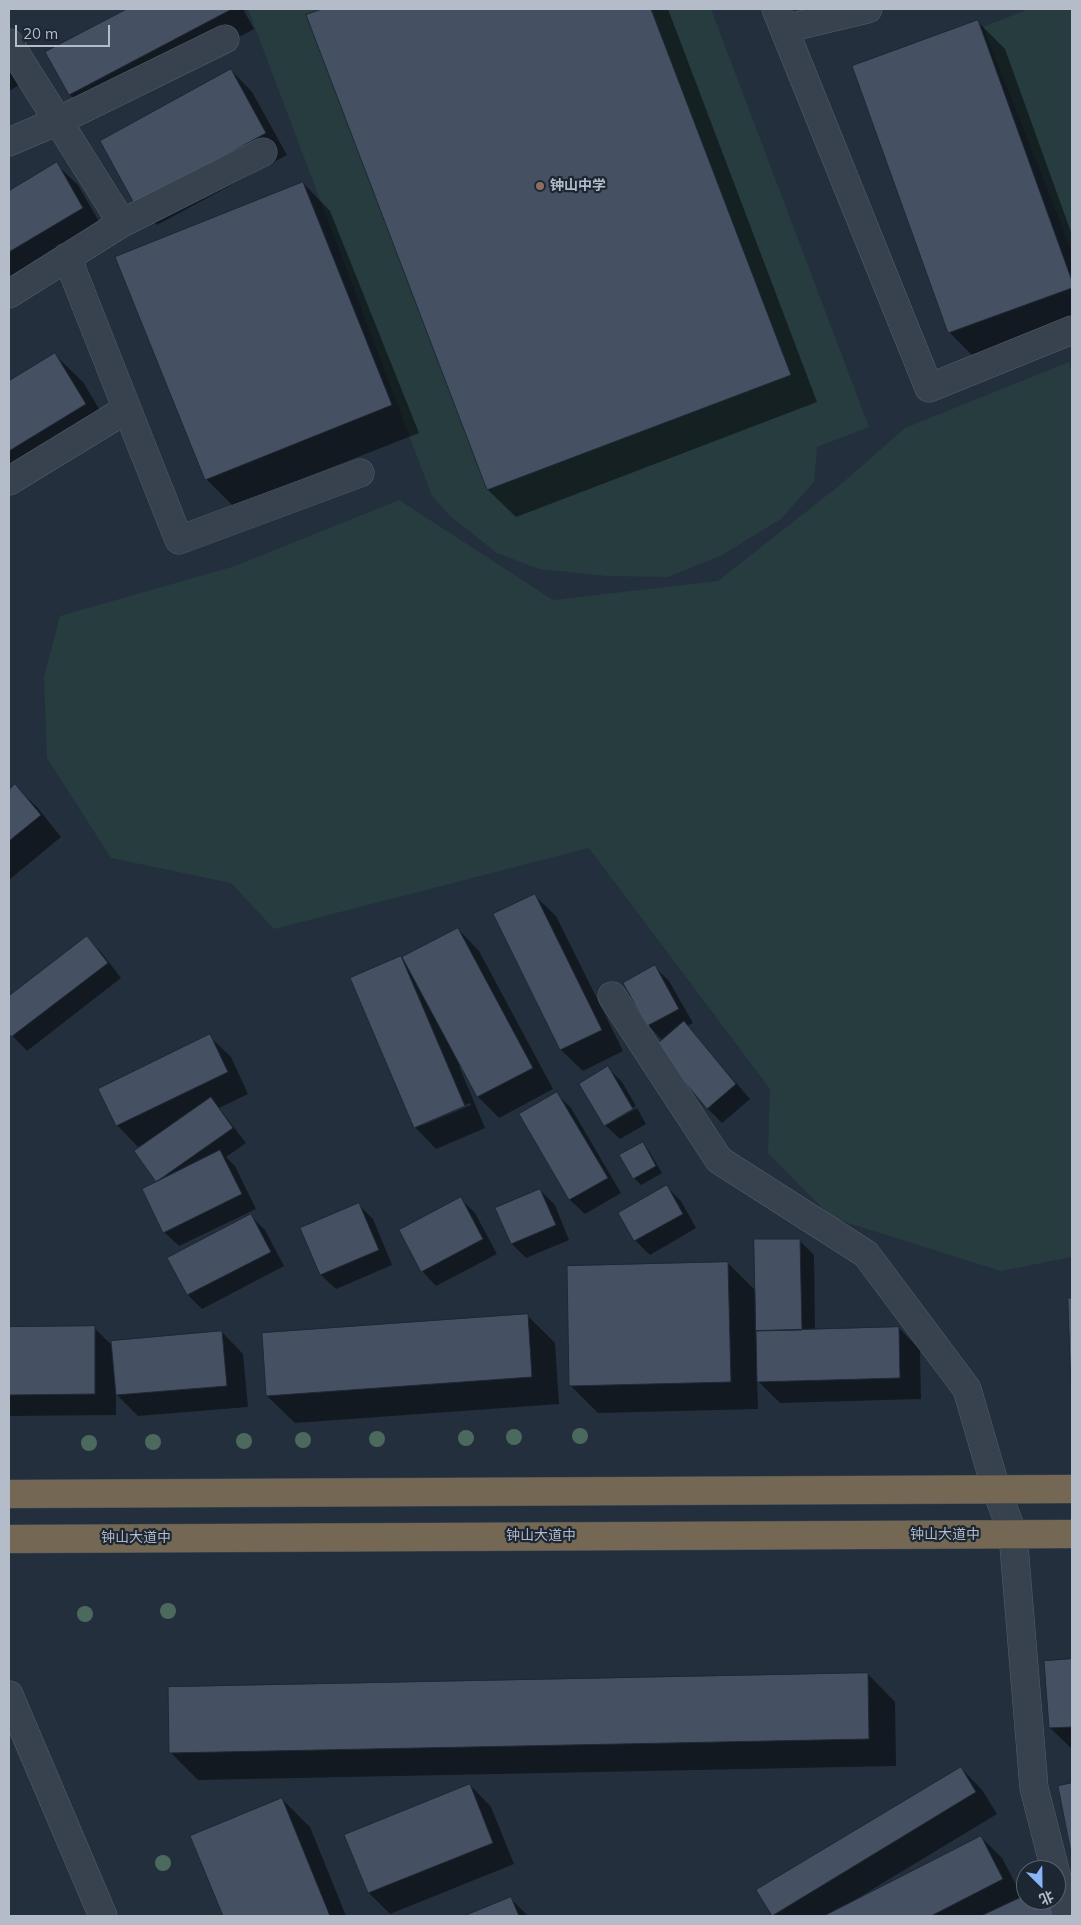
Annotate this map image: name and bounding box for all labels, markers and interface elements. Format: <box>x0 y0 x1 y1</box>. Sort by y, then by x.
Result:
scale bar <box>18 15 112 47</box>
text: 20 m <box>23 24 58 43</box>
place label: 钟山中学 <box>550 178 606 194</box>
marker: 钟山中学 <box>534 180 546 192</box>
street label: 钟山大道中 <box>910 1527 980 1543</box>
street label: 钟山大道中 <box>506 1528 576 1544</box>
street label: 钟山大道中 <box>101 1530 171 1546</box>
north arrow <box>1016 1860 1066 1910</box>
text: 北 <box>1037 1887 1056 1909</box>

